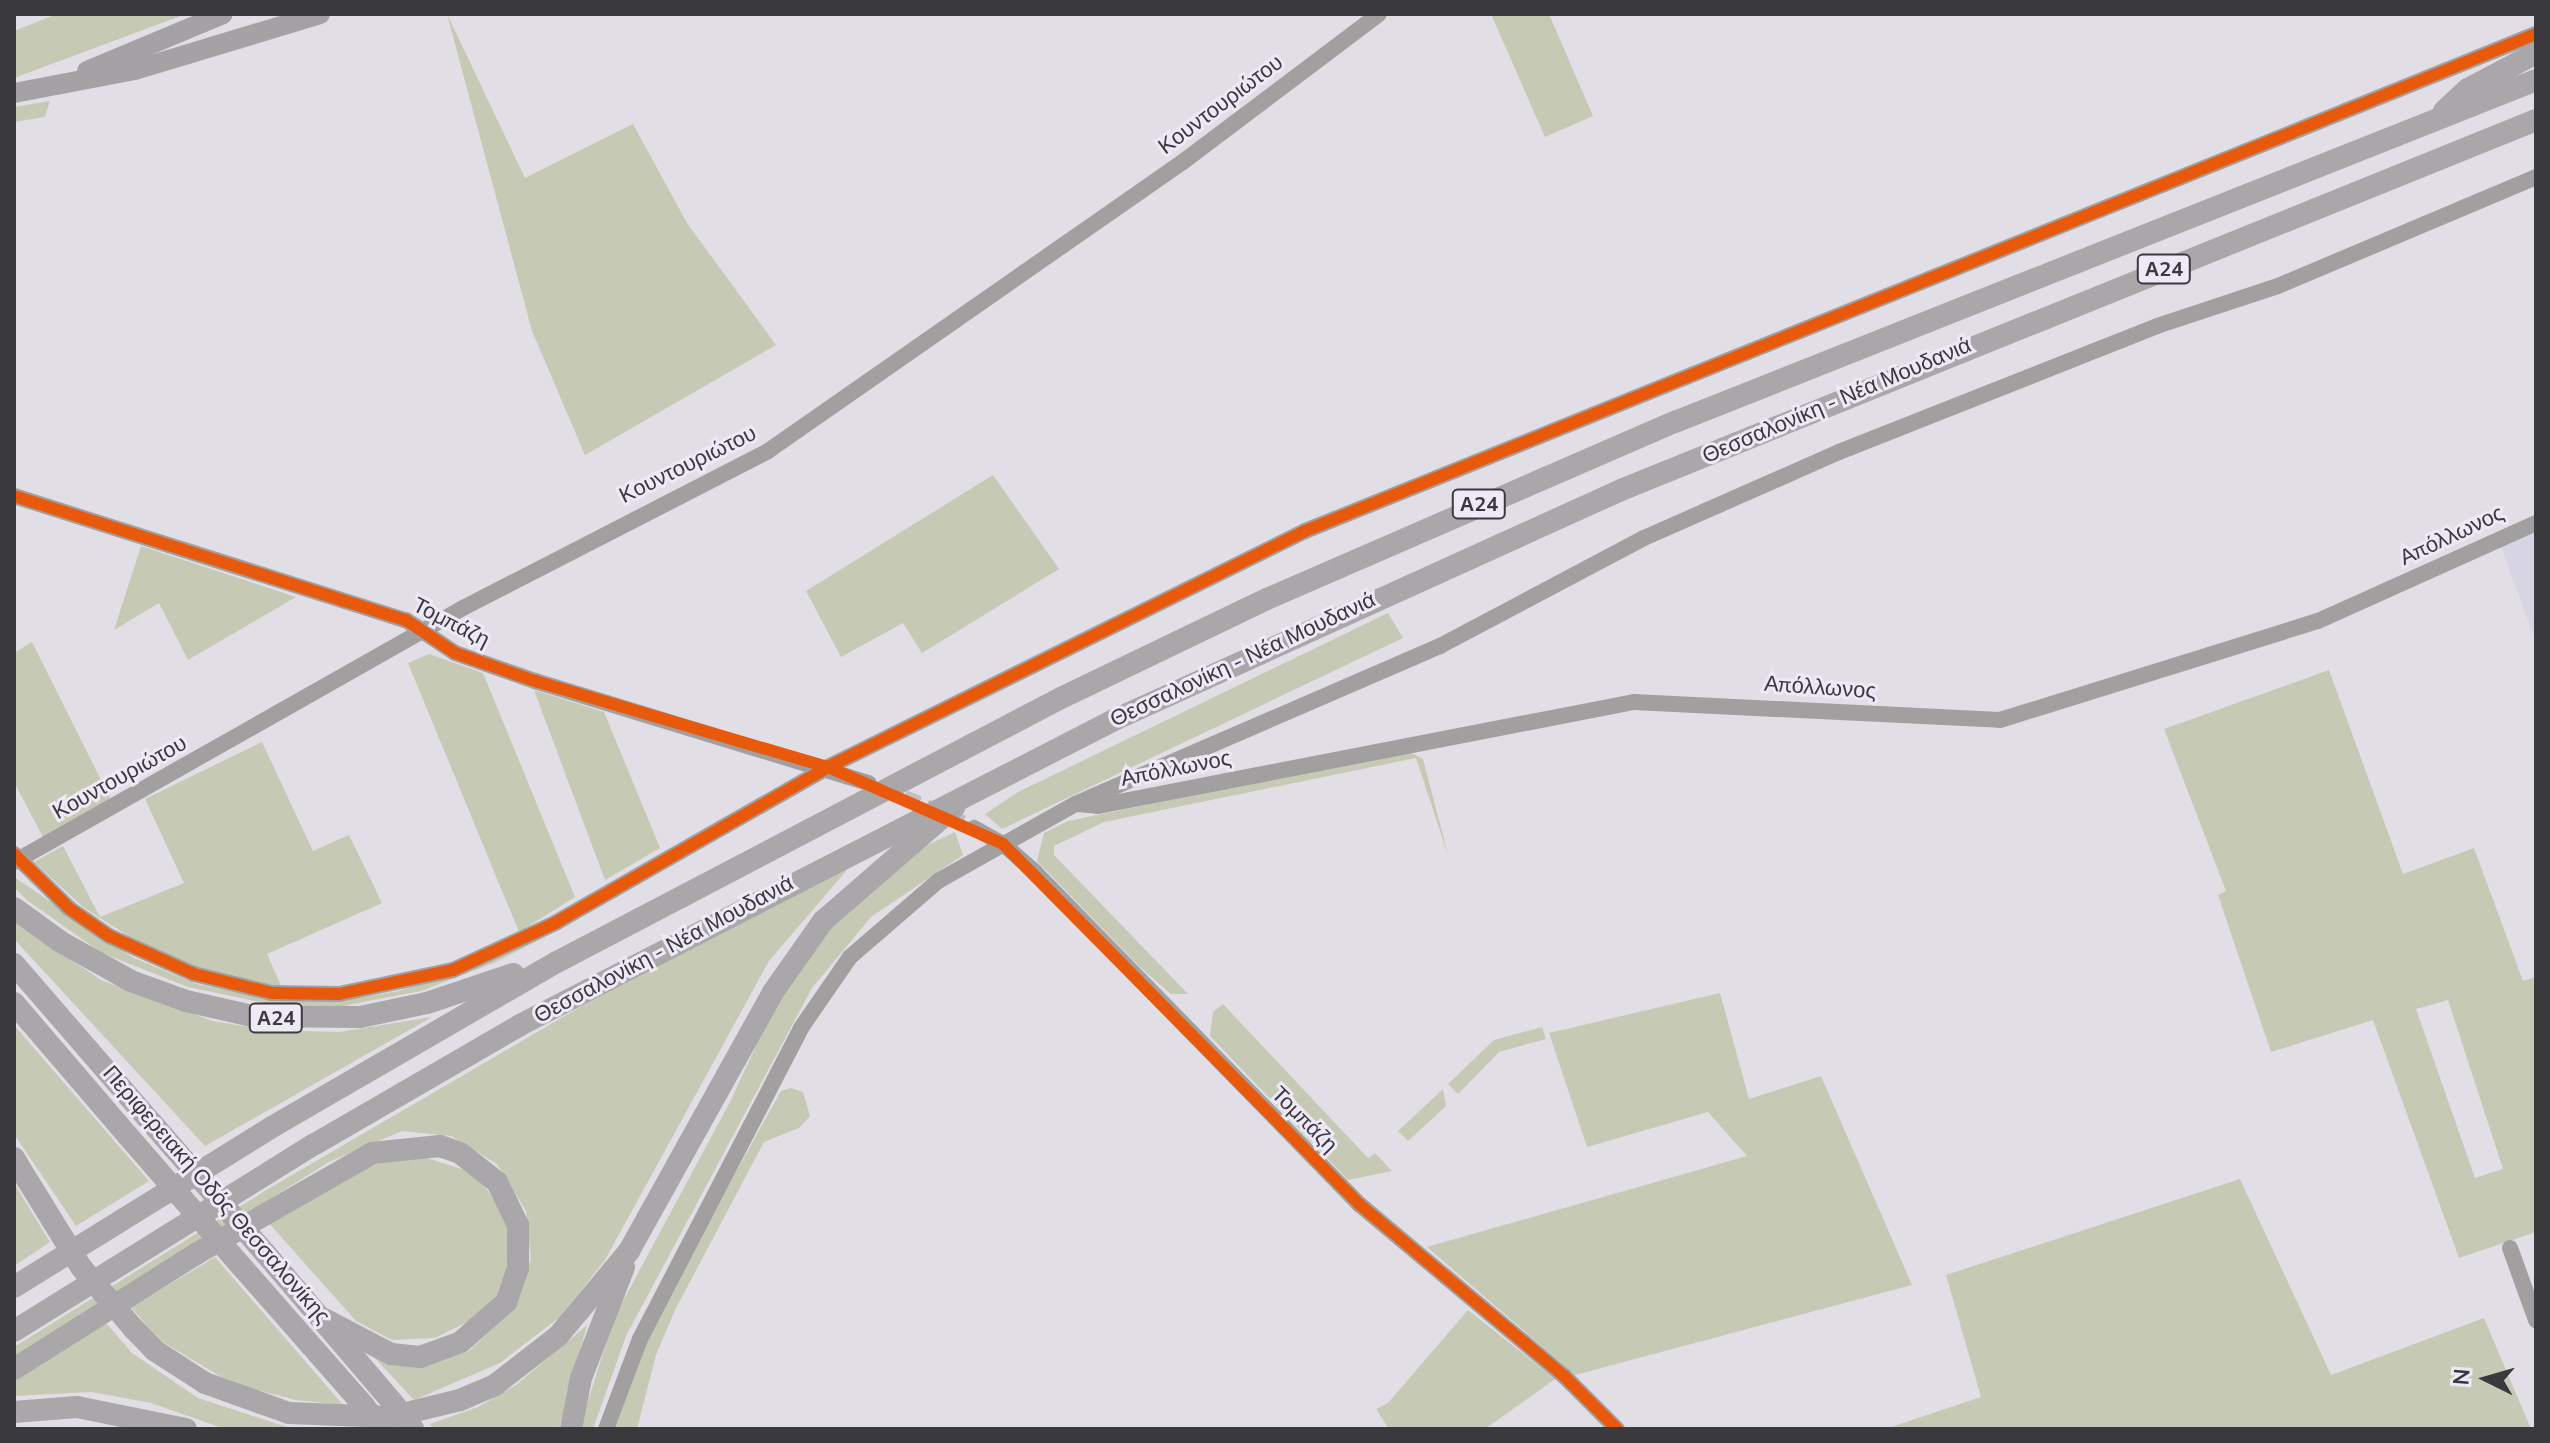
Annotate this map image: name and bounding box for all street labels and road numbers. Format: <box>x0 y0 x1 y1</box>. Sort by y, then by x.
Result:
street label: Κουντουριώτου <box>1153 50 1289 160</box>
road number: Α24 <box>2136 253 2192 285</box>
street label: Θεσσαλονίκη - Νέα Μουδανιά <box>1699 332 1975 470</box>
street label: Κουντουριώτου <box>615 420 761 510</box>
road number: Α24 <box>1451 488 1507 520</box>
street label: Απόλλωνος <box>2396 500 2508 572</box>
street label: Θεσσαλονίκη - Νέα Μουδανιά <box>1106 587 1380 733</box>
street label: Τομπάζη <box>408 592 494 654</box>
street label: Απόλλωνος <box>1763 671 1877 705</box>
street label: Κουντουριώτου <box>48 730 192 826</box>
street label: Απόλλωνος <box>1118 745 1234 793</box>
street label: Θεσσαλονίκη - Νέα Μουδανιά <box>530 870 798 1030</box>
road number: Α24 <box>248 1002 304 1034</box>
street label: Περιφερειακή Οδός Θεσσαλονίκης <box>97 1061 335 1329</box>
street label: Τομπάζη <box>1265 1081 1343 1159</box>

